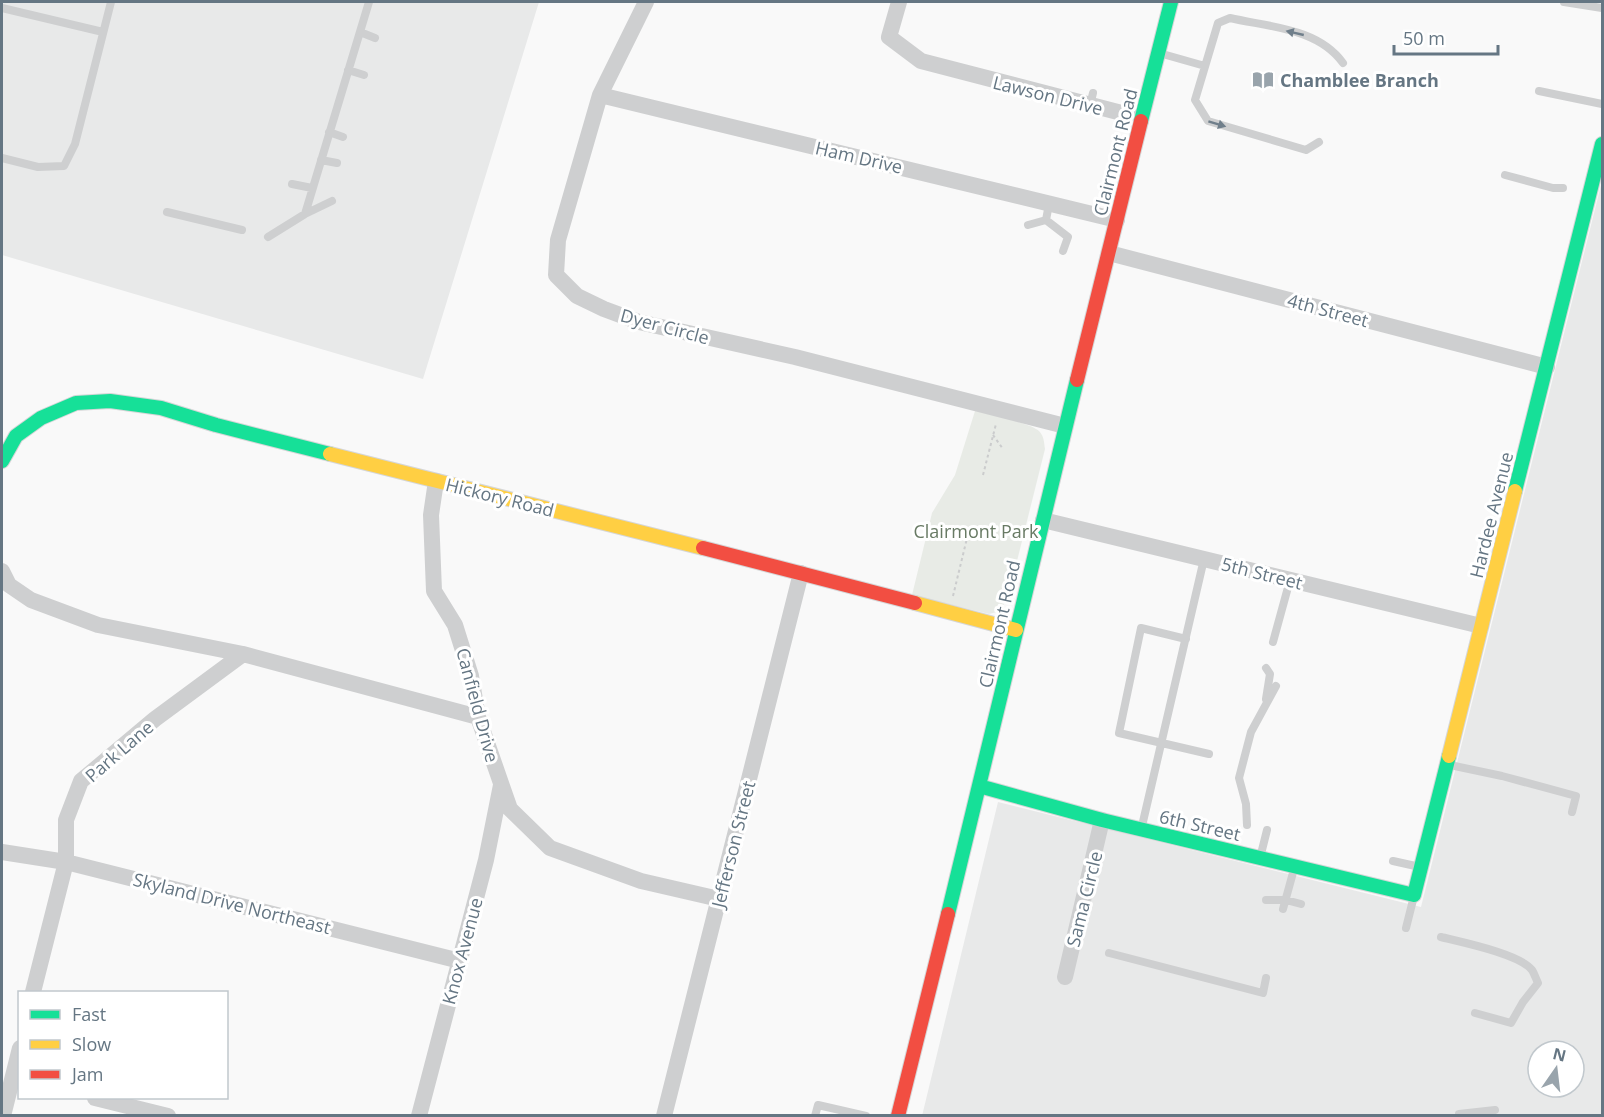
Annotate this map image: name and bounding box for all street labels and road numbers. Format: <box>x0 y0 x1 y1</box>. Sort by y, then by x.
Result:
street label: Lawson Drive <box>991 70 1105 120</box>
street label: Clairmont Road <box>1088 86 1142 218</box>
street label: Ham Drive <box>813 135 905 179</box>
street label: 4th Street <box>1285 288 1371 332</box>
street label: Dyer Circle <box>618 303 712 349</box>
street label: Hardee Avenue <box>1464 449 1518 581</box>
street label: Hickory Road <box>443 472 557 522</box>
street label: 5th Street <box>1219 551 1305 595</box>
street label: Clairmont Road <box>973 558 1025 690</box>
street label: Canfield Drive <box>451 645 505 765</box>
street label: Park Lane <box>80 715 158 787</box>
street label: Jefferson Street <box>705 778 760 912</box>
street label: 6th Street <box>1157 804 1243 846</box>
street label: Sama Circle <box>1061 849 1107 949</box>
street label: Skyland Drive Northeast <box>131 867 333 939</box>
street label: Knox Avenue <box>436 895 488 1007</box>

